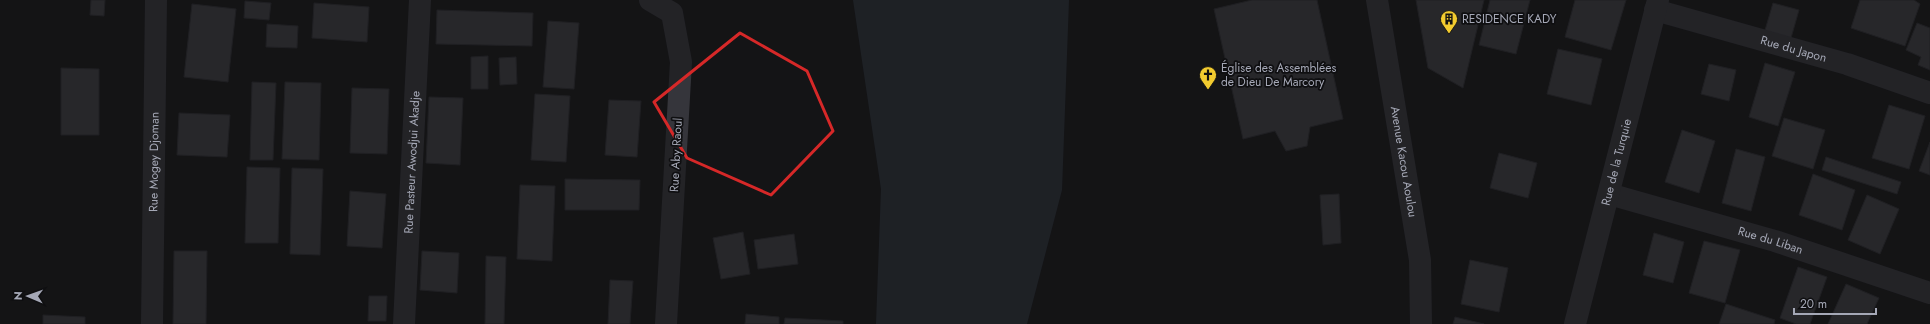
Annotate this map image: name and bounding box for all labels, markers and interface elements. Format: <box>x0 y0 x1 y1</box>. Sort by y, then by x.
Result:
building icon: RESIDENCE KADY <box>1439 9 1459 34</box>
place label: RESIDENCE KADY <box>1462 10 1557 28</box>
street label: Rue du Japon <box>1758 31 1829 67</box>
place label: Église des Assemblées de Dieu De Marcory <box>1221 59 1336 91</box>
church icon: Église des Assemblées de Dieu De Marcory <box>1198 65 1218 90</box>
street label: Rue Pasteur Awodjui Akadje <box>399 91 424 234</box>
street label: Avenue Kacou Aoulou <box>1386 105 1422 219</box>
street label: Rue Mogey Djoman <box>144 112 164 212</box>
street label: Rue Aby Raoul <box>665 117 687 193</box>
street label: Rue de la Turquie <box>1597 117 1636 208</box>
street label: Rue du Liban <box>1736 222 1805 259</box>
north arrow <box>8 276 48 316</box>
scale bar <box>1794 290 1876 316</box>
text: N <box>10 291 26 300</box>
text: 20 m <box>1800 295 1827 313</box>

